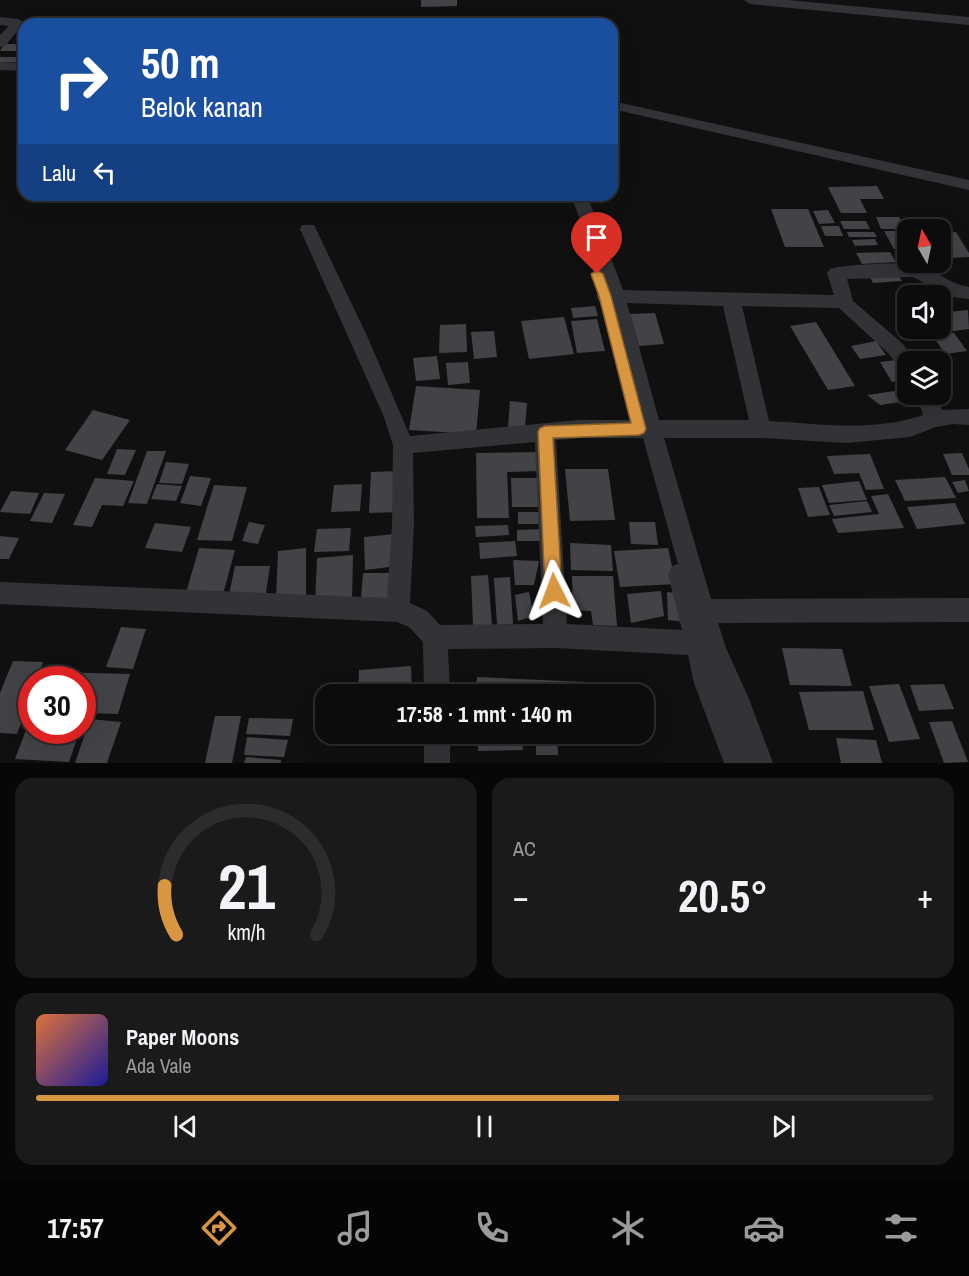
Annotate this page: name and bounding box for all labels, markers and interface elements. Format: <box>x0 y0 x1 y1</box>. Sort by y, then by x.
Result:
text: 50 m <box>141 35 220 91</box>
icon: right <box>42 42 120 120</box>
text: Belok kanan <box>141 89 263 125</box>
icon: left <box>88 156 121 189</box>
text: Lalu <box>42 158 76 188</box>
pin <box>571 212 622 274</box>
north arrow <box>897 219 951 273</box>
map controls <box>897 219 951 405</box>
icon: arrive <box>580 221 613 254</box>
button: sound <box>897 285 951 339</box>
button: layers <box>897 351 951 405</box>
position arrow <box>522 559 586 623</box>
speed limit sign: 30 <box>18 666 96 744</box>
text: 17:58 · 1 mnt · 140 m <box>397 699 572 729</box>
text: AC <box>513 835 536 862</box>
text: 21 <box>218 844 275 928</box>
text: 20.5° <box>678 865 768 926</box>
text: − <box>513 874 529 918</box>
text: + <box>917 874 933 918</box>
text: km/h <box>227 918 265 947</box>
text: Paper Moons <box>126 1022 239 1052</box>
text: Ada Vale <box>126 1052 191 1079</box>
icon: previous <box>169 1110 202 1143</box>
icon: pause <box>468 1110 501 1143</box>
icon: next <box>767 1110 800 1143</box>
icon: directions <box>198 1207 240 1249</box>
icon: music <box>334 1207 376 1249</box>
icon: phone <box>471 1207 513 1249</box>
icon: climate <box>607 1207 649 1249</box>
icon: car <box>743 1207 785 1249</box>
icon: filters <box>880 1207 922 1249</box>
text: 17:57 <box>47 1210 104 1246</box>

